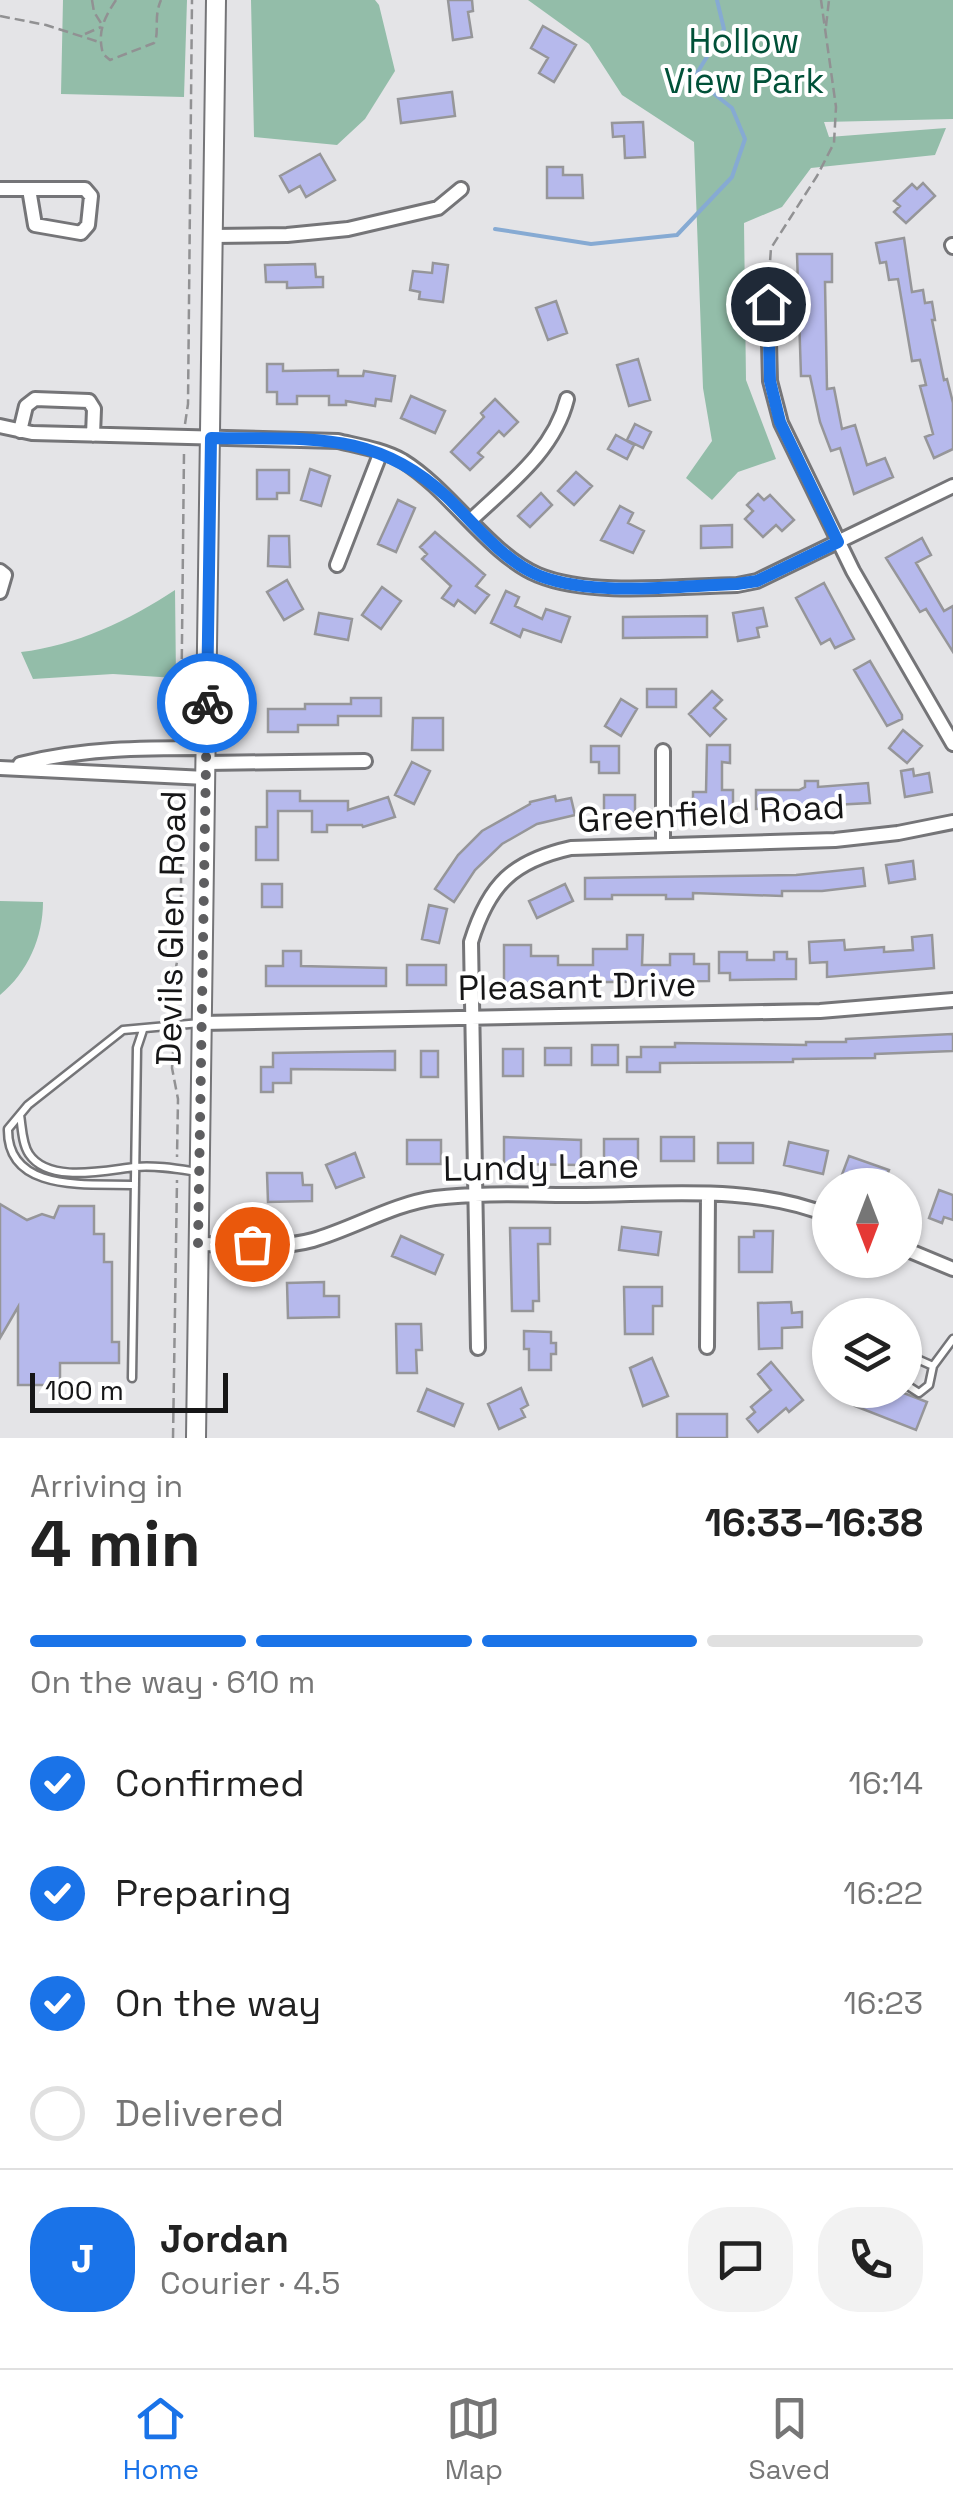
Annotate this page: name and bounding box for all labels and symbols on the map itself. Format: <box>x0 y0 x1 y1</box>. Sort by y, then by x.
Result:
park label: Hollow View Park <box>664 19 824 103</box>
pin <box>726 262 811 347</box>
courier <box>157 653 257 753</box>
street label: Greenfield Road <box>576 784 846 842</box>
street label: Devils Glen Road <box>147 790 195 1066</box>
street label: Pleasant Drive <box>457 962 697 1010</box>
street label: Lundy Lane <box>443 1143 639 1191</box>
north arrow <box>812 1168 922 1278</box>
pin <box>210 1202 295 1287</box>
scale bar <box>30 1368 228 1412</box>

